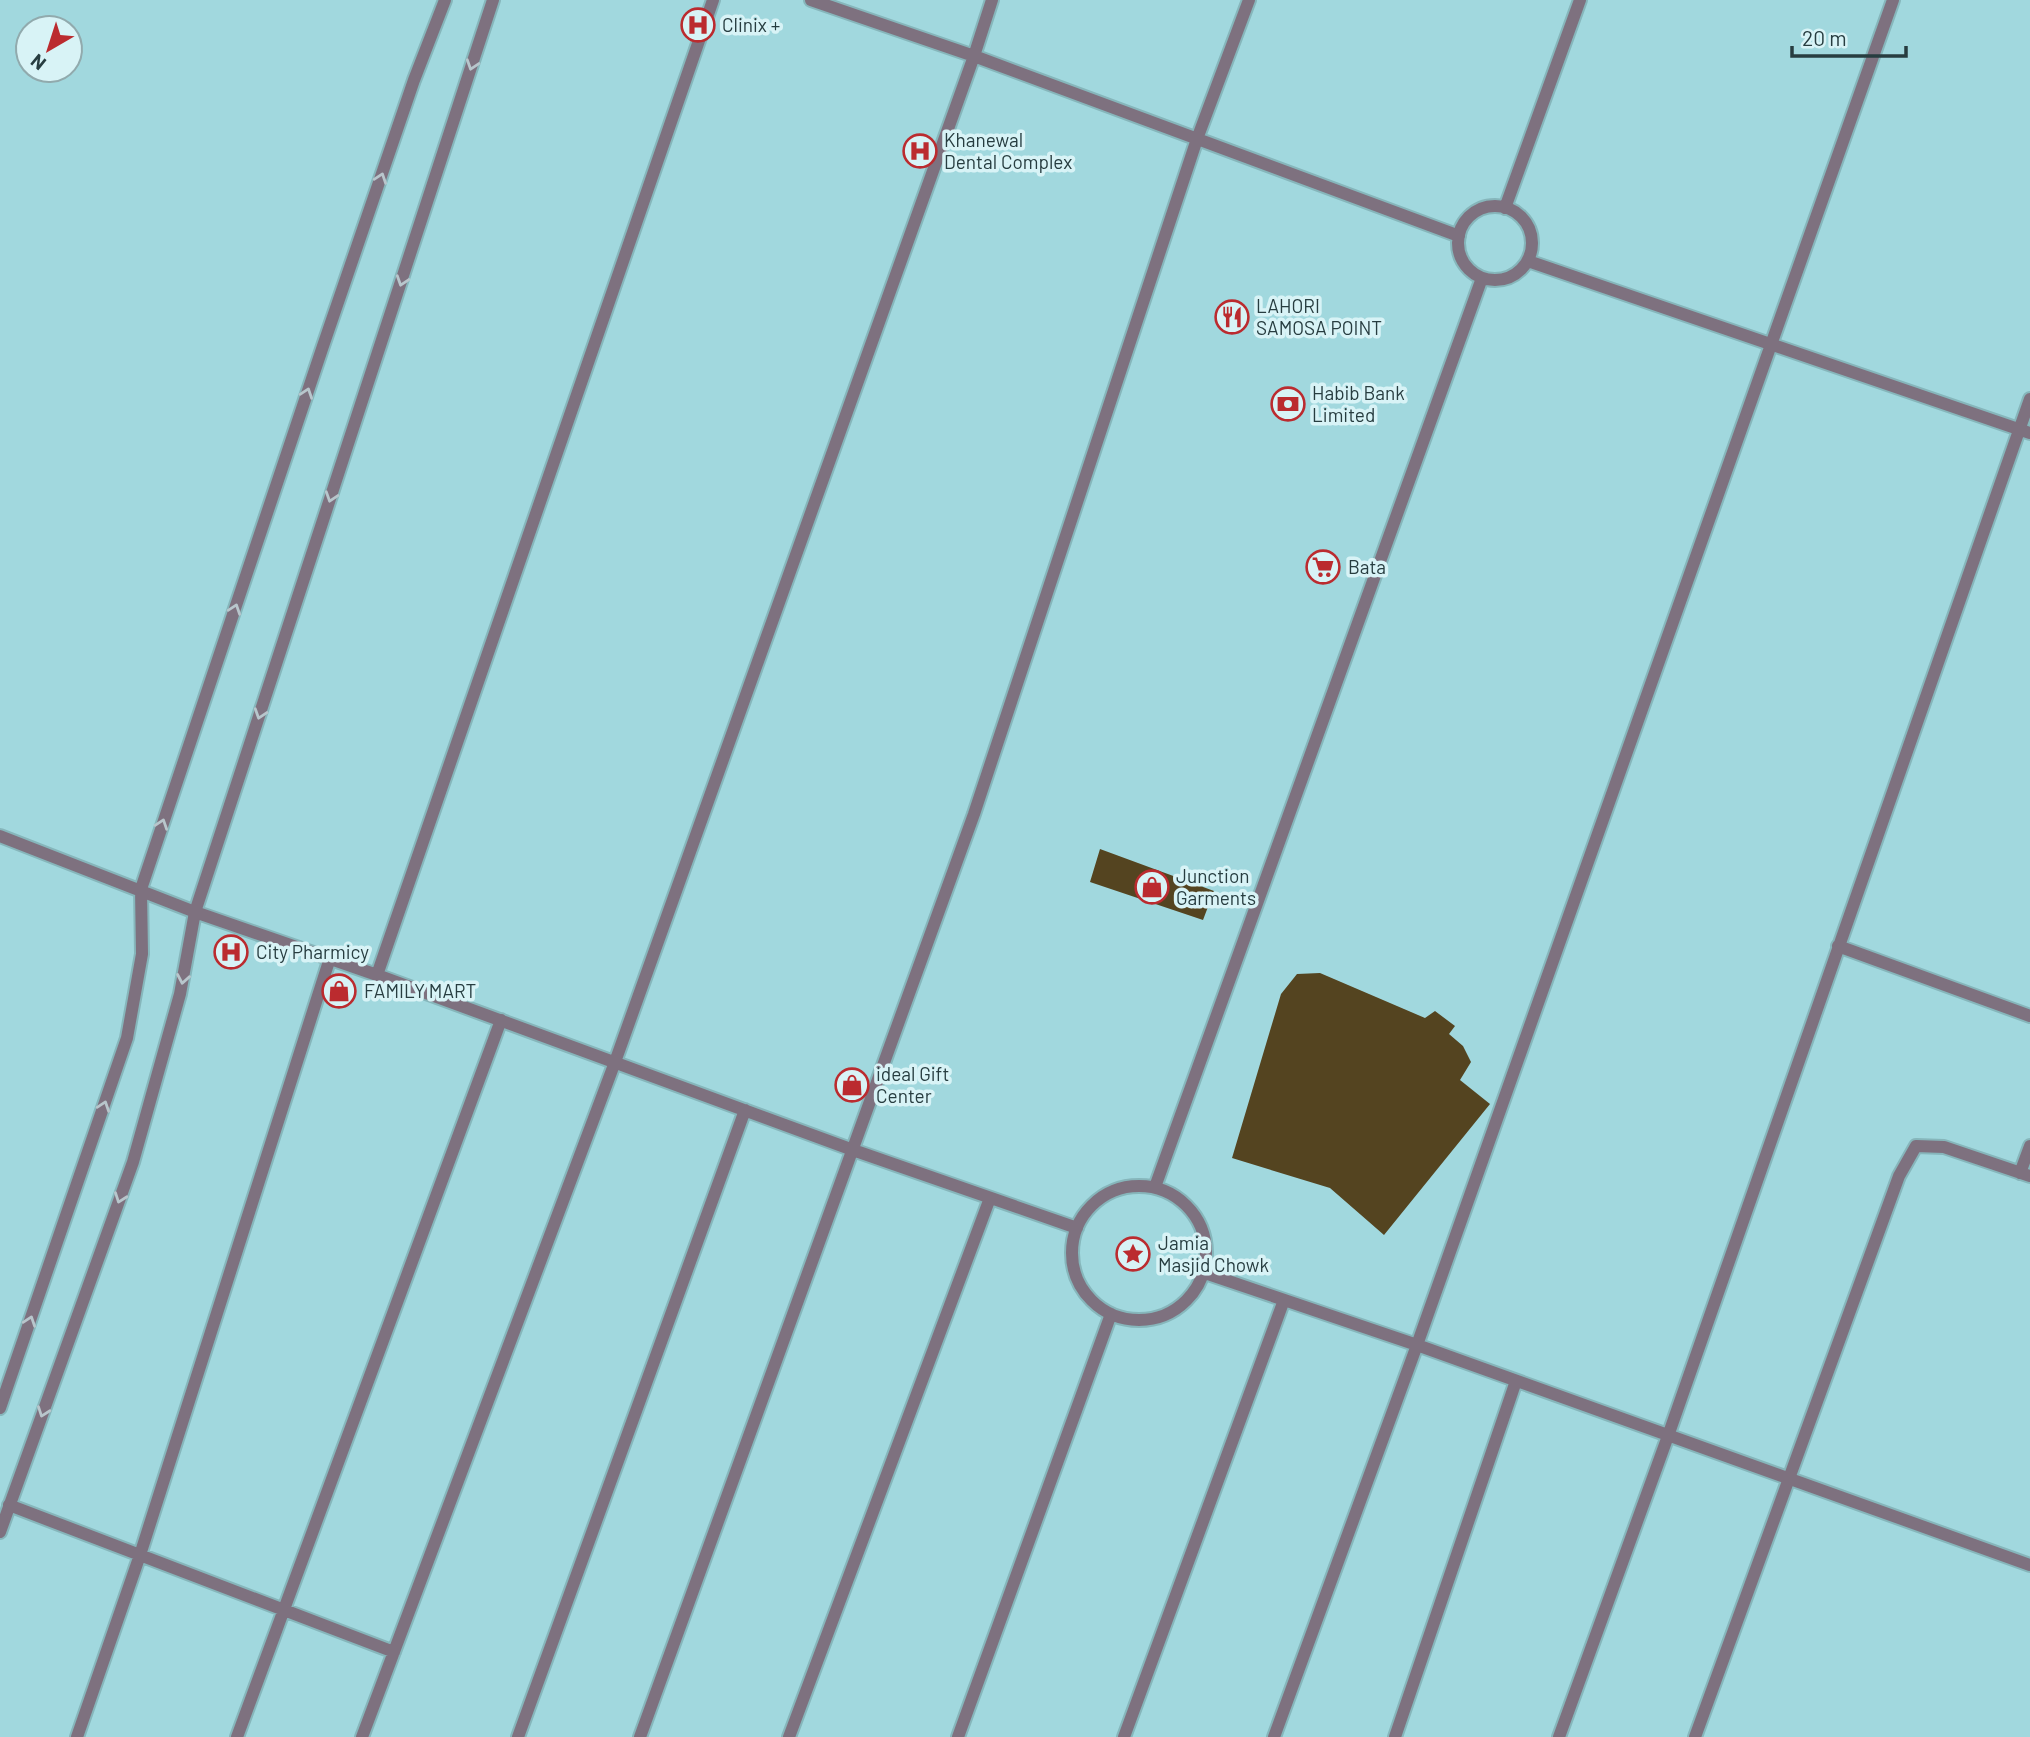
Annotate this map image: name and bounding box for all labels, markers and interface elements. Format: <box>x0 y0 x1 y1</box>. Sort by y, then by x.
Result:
hospital icon: Clinix + <box>679 6 717 44</box>
place label: Clinix + <box>722 13 780 36</box>
north arrow <box>14 14 84 84</box>
scale bar <box>1792 14 1906 58</box>
text: 20 m <box>1802 25 1847 50</box>
text: N <box>26 50 50 76</box>
one-way arrow <box>466 58 480 71</box>
place label: Khanewal Dental Complex <box>944 128 1072 173</box>
hospital icon: Khanewal Dental Complex <box>901 132 939 170</box>
one-way arrow <box>373 172 387 184</box>
one-way arrow <box>395 275 410 287</box>
place label: LAHORI SAMOSA POINT <box>1256 294 1382 339</box>
restaurant icon: LAHORI SAMOSA POINT <box>1213 298 1251 336</box>
place label: Habib Bank Limited <box>1312 381 1405 426</box>
bank icon: Habib Bank Limited <box>1269 385 1307 423</box>
one-way arrow <box>299 387 313 400</box>
one-way arrow <box>325 491 339 503</box>
supermarket icon: Bata <box>1304 548 1342 586</box>
place label: Bata <box>1348 555 1386 578</box>
one-way arrow <box>227 603 241 615</box>
one-way arrow <box>254 707 268 719</box>
one-way arrow <box>154 819 169 831</box>
place label: Junction Garments <box>1176 864 1256 909</box>
shop icon: Junction Garments <box>1133 868 1171 906</box>
hospital icon: City Pharmicy <box>212 933 250 971</box>
place label: City Pharmicy <box>256 940 369 963</box>
shop icon: FAMILY MART <box>320 972 358 1010</box>
one-way arrow <box>176 973 191 985</box>
place label: FAMILY MART <box>364 979 476 1002</box>
place label: ideal Gift Center <box>876 1062 949 1107</box>
shop icon: ideal Gift Center <box>833 1066 871 1104</box>
one-way arrow <box>96 1100 110 1112</box>
one-way arrow <box>115 1191 129 1203</box>
place label: Jamia Masjid Chowk <box>1158 1231 1269 1276</box>
place icon: Jamia Masjid Chowk <box>1114 1235 1152 1273</box>
one-way arrow <box>22 1315 36 1327</box>
one-way arrow <box>37 1405 51 1417</box>

